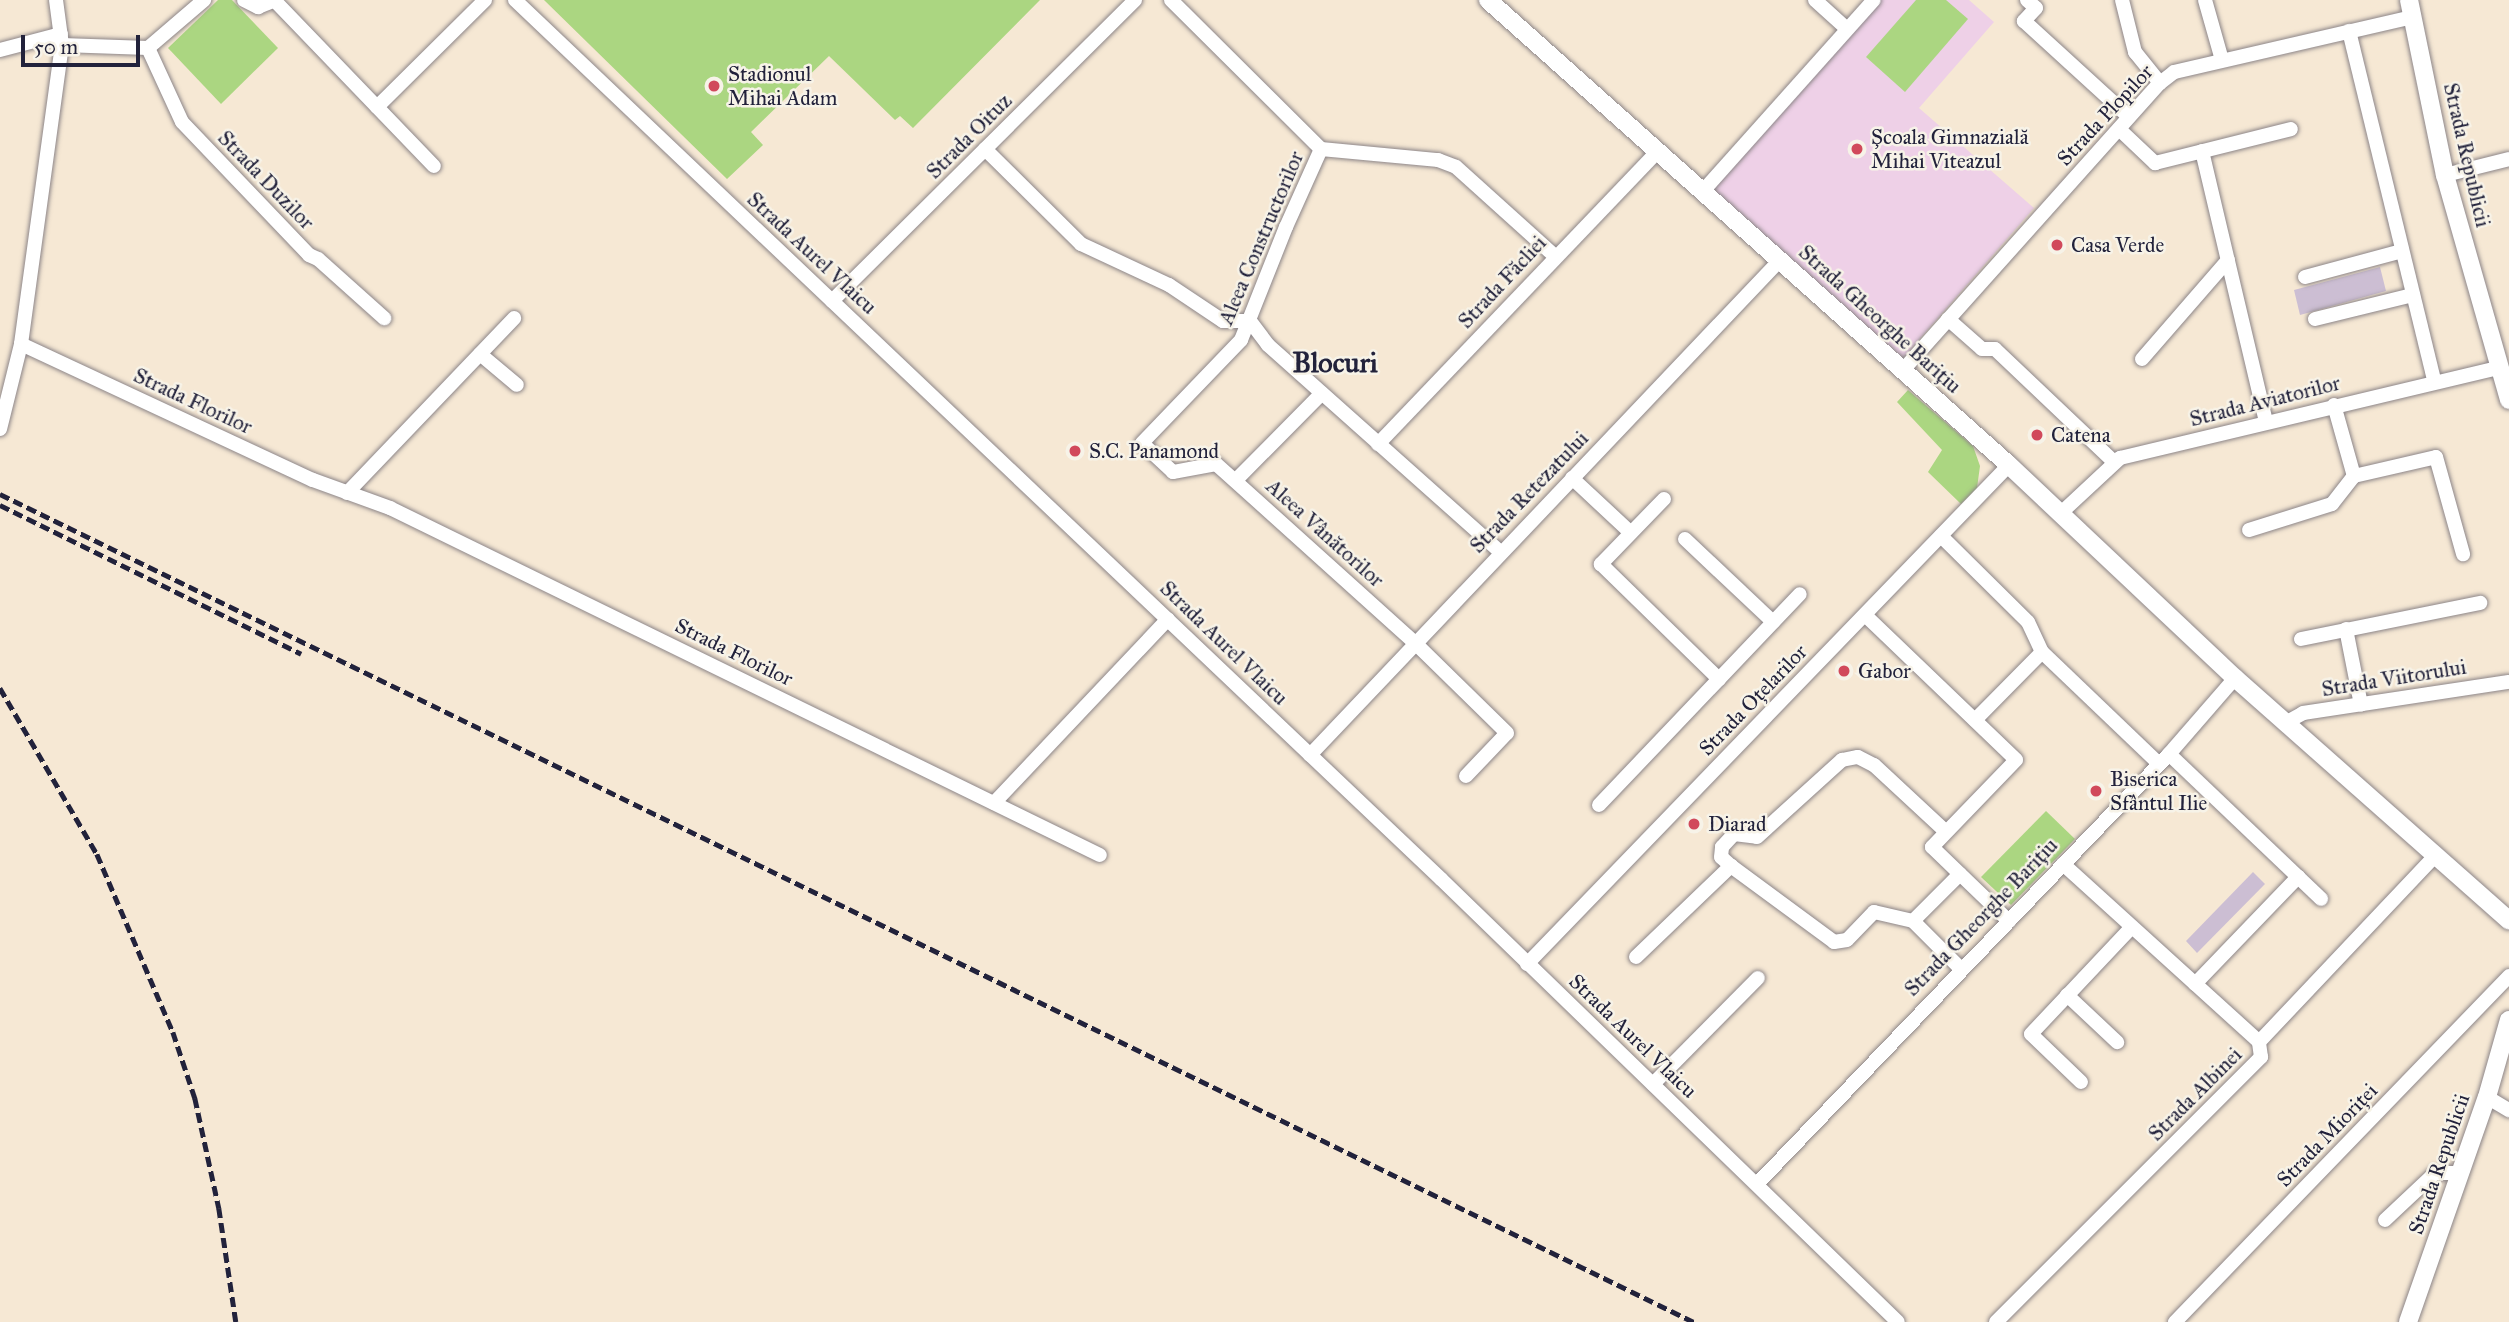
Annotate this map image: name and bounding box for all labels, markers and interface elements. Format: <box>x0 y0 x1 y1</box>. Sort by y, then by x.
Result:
scale bar <box>24 21 144 65</box>
text: 50 m <box>34 34 78 60</box>
street label: Strada Plopilor <box>2052 59 2158 171</box>
place label: Stadionul Mihai Adam <box>728 61 837 111</box>
marker: Stadionul Mihai Adam <box>706 78 722 94</box>
street label: Strada Republicii <box>2438 80 2496 230</box>
street label: Strada Oituz <box>921 88 1017 184</box>
place label: Școala Gimnazială Mihai Viteazul <box>1871 124 2029 174</box>
street label: Strada Duzilor <box>213 125 319 235</box>
marker: Școala Gimnazială Mihai Viteazul <box>1849 141 1865 157</box>
street label: Aleea Constructorilor <box>1213 147 1309 329</box>
street label: Strada Aurel Vlaicu <box>742 187 882 319</box>
street label: Strada Făcliei <box>1453 230 1551 334</box>
place label: Casa Verde <box>2071 232 2164 258</box>
marker: Casa Verde <box>2049 237 2065 253</box>
street label: Strada Gheorghe Barițiu <box>1794 239 1966 399</box>
district label: Blocuri <box>1292 346 1378 380</box>
street label: Strada Florilor <box>130 363 256 439</box>
street label: Strada Aviatorilor <box>2187 370 2343 432</box>
place label: Catena <box>2051 422 2111 448</box>
street label: Strada Retezatului <box>1465 426 1593 558</box>
marker: Catena <box>2029 427 2045 443</box>
place label: S.C. Panamond <box>1089 438 1219 464</box>
marker: S.C. Panamond <box>1067 443 1083 459</box>
street label: Aleea Vânătorilor <box>1261 474 1389 592</box>
street label: Strada Aurel Vlaicu <box>1155 576 1293 710</box>
street label: Strada Florilor <box>671 613 797 691</box>
street label: Strada Oțelarilor <box>1694 639 1812 761</box>
street label: Strada Viitorului <box>2320 654 2468 702</box>
place label: Gabor <box>1858 658 1911 684</box>
marker: Gabor <box>1836 663 1852 679</box>
place label: Biserica Sfântul Ilie <box>2110 766 2207 816</box>
marker: Biserica Sfântul Ilie <box>2088 783 2104 799</box>
place label: Diarad <box>1708 811 1766 837</box>
marker: Diarad <box>1686 816 1702 832</box>
street label: Strada Gheorghe Barițiu <box>1899 833 2063 1001</box>
street label: Strada Aurel Vlaicu <box>1564 969 1702 1103</box>
street label: Strada Albinei <box>2143 1042 2247 1146</box>
street label: Strada Mioriței <box>2271 1078 2383 1192</box>
street label: Strada Republicii <box>2403 1090 2475 1238</box>

